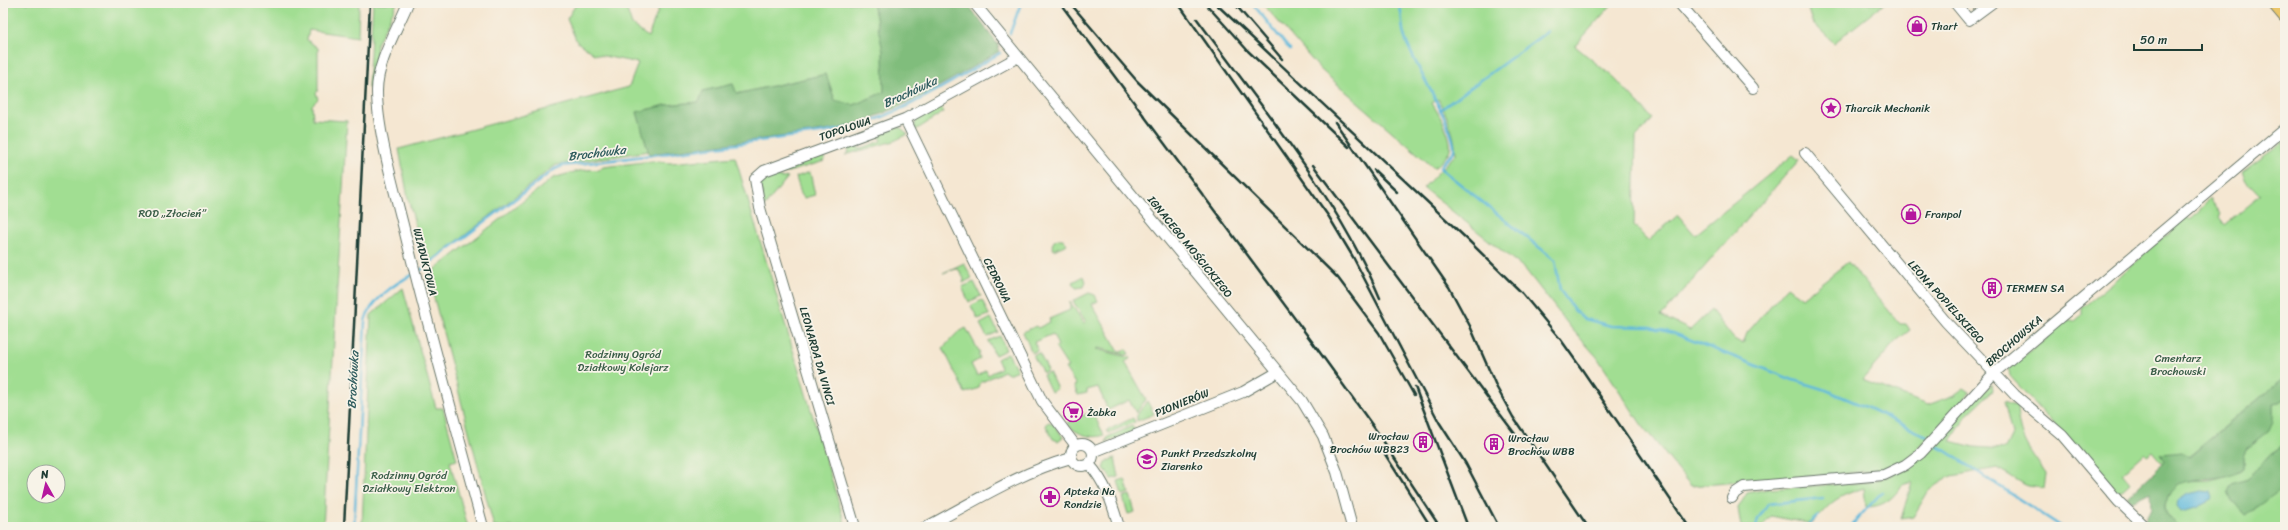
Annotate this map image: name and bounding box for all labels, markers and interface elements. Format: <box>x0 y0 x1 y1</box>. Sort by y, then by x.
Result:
shop icon: Thart <box>1906 15 1928 37</box>
place label: Thart <box>1931 17 1958 36</box>
scale bar <box>2134 26 2202 52</box>
text: 50 m <box>2140 29 2167 51</box>
water label: Brochówka <box>879 69 943 114</box>
place icon: Tharcik Mechanik <box>1820 97 1842 119</box>
place label: Tharcik Mechanik <box>1845 99 1930 118</box>
street label: TOPOLOWA <box>816 111 874 147</box>
water label: Brochówka <box>567 138 629 167</box>
street label: IGNACEGO MOŚCICKIEGO <box>1142 191 1237 302</box>
shop icon: Franpol <box>1900 203 1922 225</box>
park label: ROD „Złocień” <box>138 204 207 223</box>
place label: Franpol <box>1925 205 1962 224</box>
street label: WIADUKTOWA <box>407 226 443 298</box>
street label: CEDROWA <box>978 254 1016 306</box>
street label: LEONA POPIELSKIEGO <box>1903 256 1989 348</box>
building icon: TERMEN SA <box>1981 277 2003 299</box>
place label: TERMEN SA <box>2006 279 2064 298</box>
street label: LEONARDA DA VINCI <box>794 304 840 408</box>
street label: BROCHOWSKA <box>1981 311 2047 371</box>
park label: Rodzinny Ogród Działkowy Kolejarz <box>578 345 669 377</box>
water label: Brochówka <box>341 349 366 409</box>
park label: Cmentarz Brochowski <box>2150 349 2207 381</box>
street label: PIONIERÓW <box>1152 383 1213 423</box>
supermarket icon: Żabka <box>1062 401 1084 423</box>
place label: Żabka <box>1087 403 1116 422</box>
place label: Wrocław Brochów WBB23 <box>1330 427 1409 459</box>
place label: Wrocław Brochów WBB <box>1508 429 1575 461</box>
building icon: Wrocław Brochów WBB23 <box>1412 431 1434 453</box>
building icon: Wrocław Brochów WBB <box>1483 433 1505 455</box>
place label: Punkt Przedszkolny Ziarenko <box>1161 444 1257 476</box>
school or university icon: Punkt Przedszkolny Ziarenko <box>1136 448 1158 470</box>
north arrow <box>26 464 66 504</box>
text: N <box>39 465 50 485</box>
park label: Rodzinny Ogród Działkowy Elektron <box>362 466 456 498</box>
place label: Apteka Na Rondzie <box>1063 482 1115 514</box>
pharmacy icon: Apteka Na Rondzie <box>1039 486 1061 508</box>

